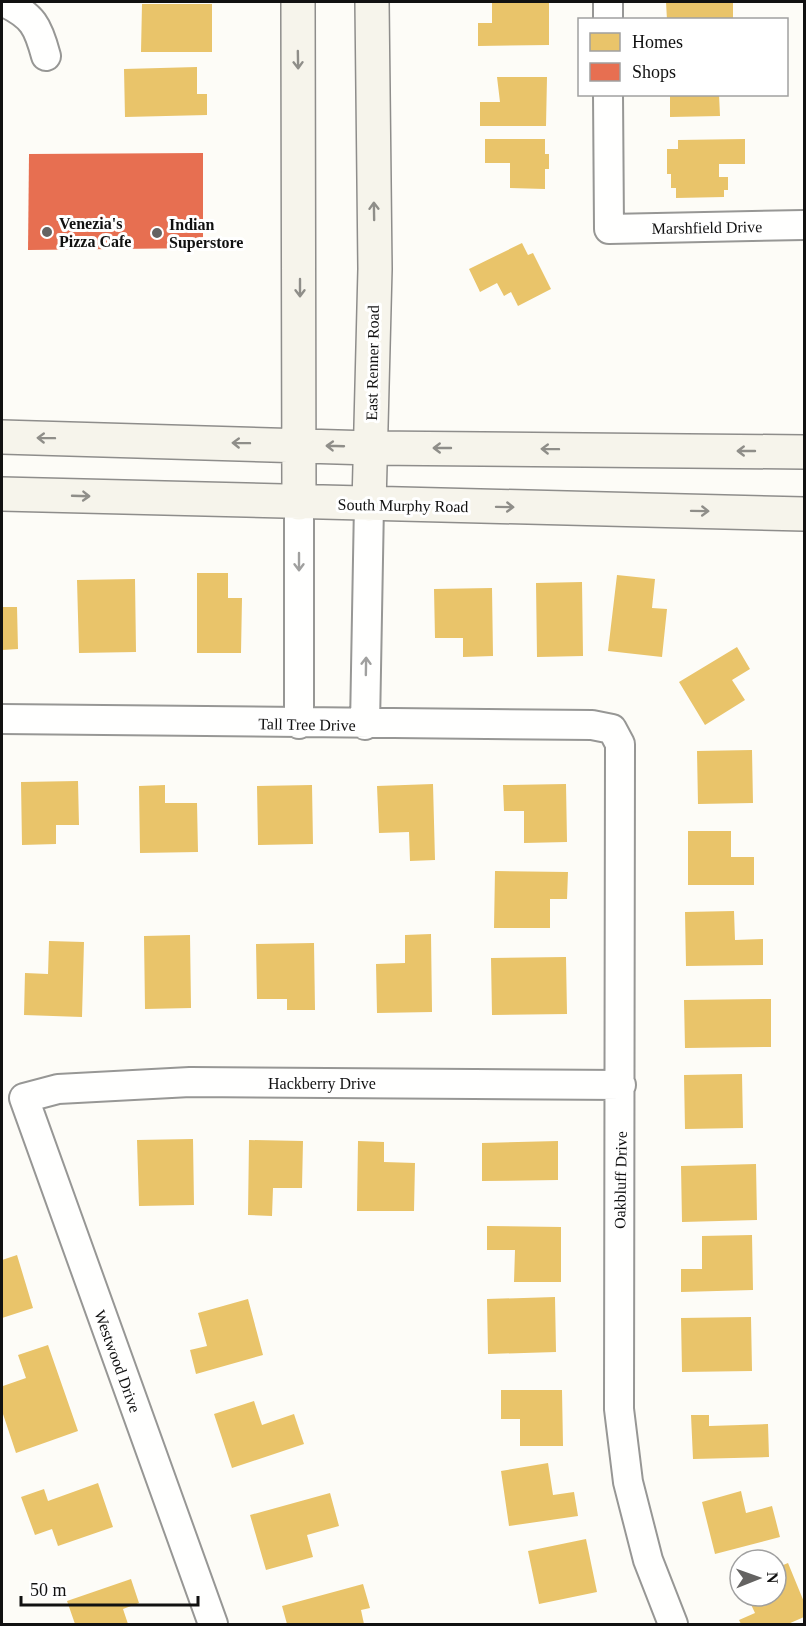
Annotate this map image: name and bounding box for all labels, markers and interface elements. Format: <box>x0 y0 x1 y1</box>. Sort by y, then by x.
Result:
legend <box>578 18 788 96</box>
text: Homes <box>632 32 683 52</box>
one-way arrow <box>292 49 304 69</box>
text: Shops <box>632 62 676 82</box>
one-way arrow <box>368 201 380 221</box>
place label: Venezia's Pizza Cafe <box>59 215 131 250</box>
place label: Indian Superstore <box>169 216 243 252</box>
street label: Marshfield Drive <box>652 218 762 237</box>
marker: Venezia's Pizza Cafe <box>40 225 54 239</box>
marker: Indian Superstore <box>150 226 164 240</box>
one-way arrow <box>294 278 306 298</box>
street label: East Renner Road <box>363 305 382 421</box>
one-way arrow <box>37 433 56 444</box>
one-way arrow <box>231 437 251 449</box>
one-way arrow <box>326 441 346 452</box>
one-way arrow <box>432 442 452 454</box>
one-way arrow <box>541 443 561 455</box>
one-way arrow <box>737 445 757 457</box>
one-way arrow <box>70 491 90 502</box>
street label: South Murphy Road <box>337 496 468 516</box>
one-way arrow <box>494 501 514 513</box>
one-way arrow <box>689 506 709 517</box>
one-way arrow <box>293 551 305 571</box>
one-way arrow <box>360 657 372 677</box>
street label: Tall Tree Drive <box>258 715 356 734</box>
street label: Hackberry Drive <box>268 1075 376 1093</box>
street label: Oakbluff Drive <box>611 1131 630 1229</box>
street label: Westwood Drive <box>91 1308 144 1415</box>
north arrow <box>728 1548 788 1608</box>
scale bar <box>21 1569 198 1607</box>
text: N <box>764 1572 781 1584</box>
text: 50 m <box>30 1580 67 1600</box>

